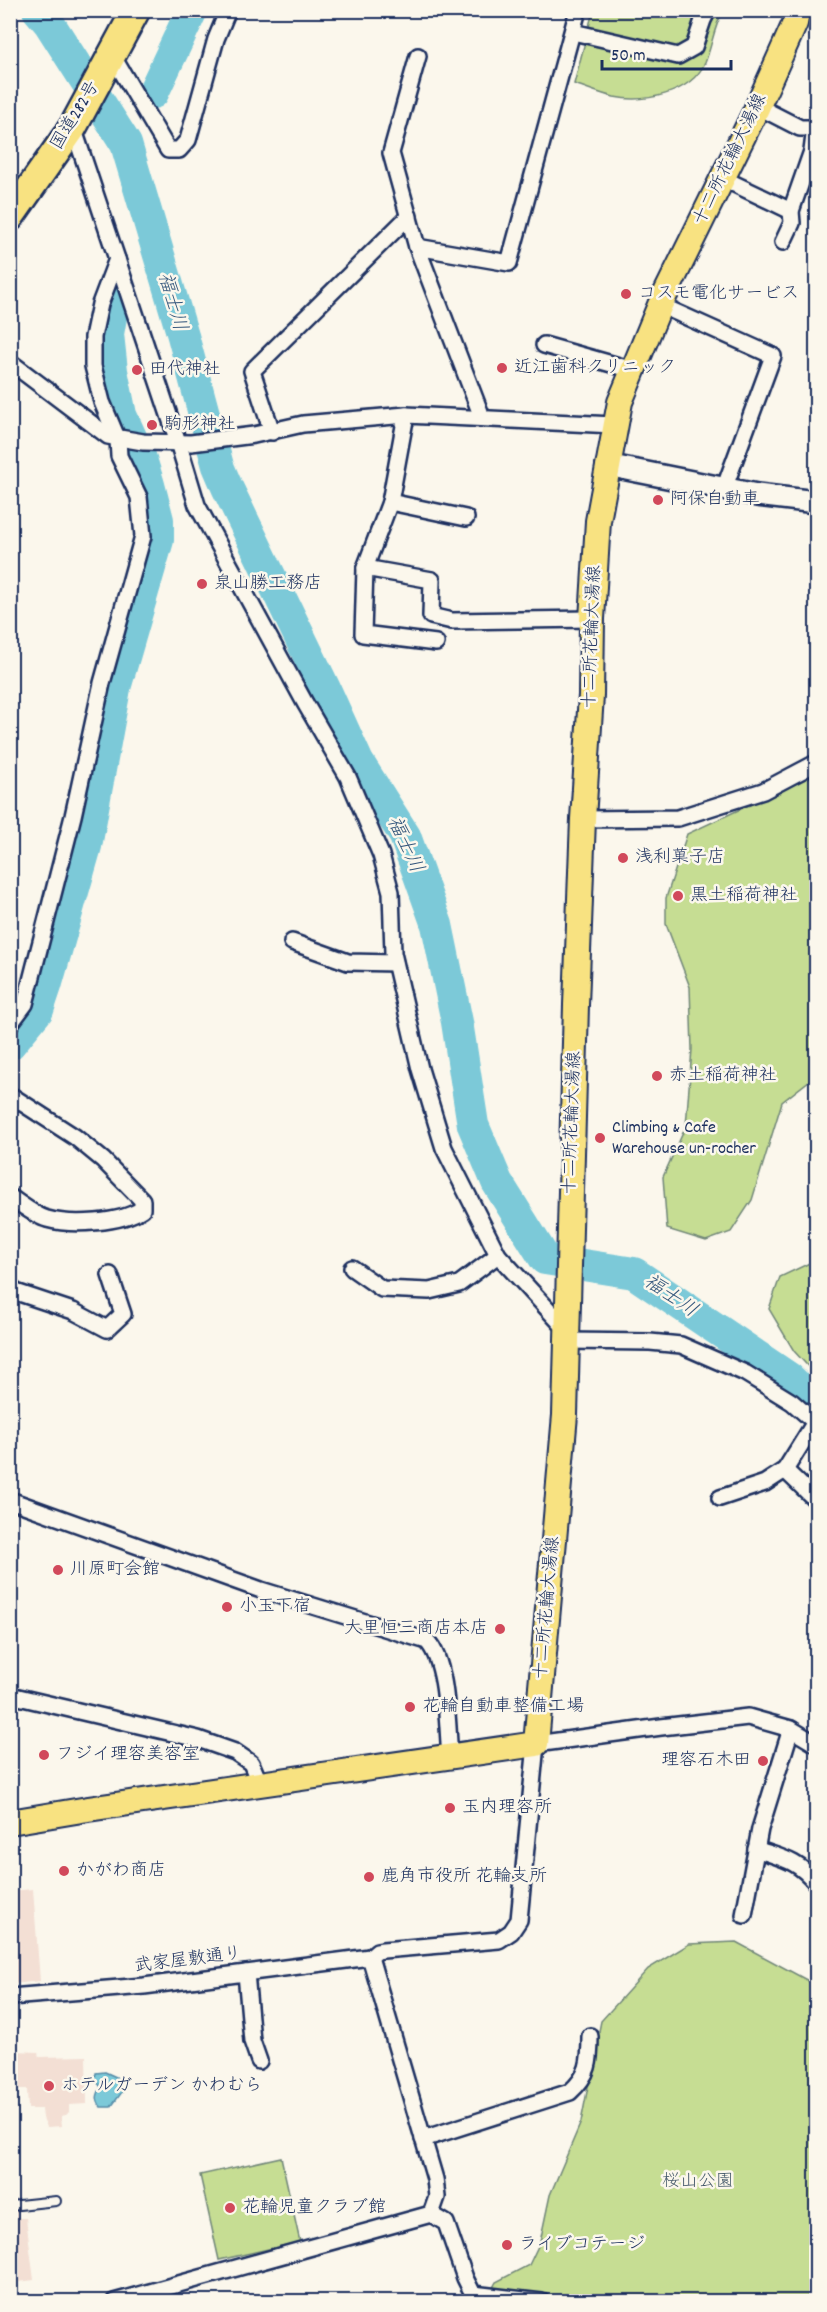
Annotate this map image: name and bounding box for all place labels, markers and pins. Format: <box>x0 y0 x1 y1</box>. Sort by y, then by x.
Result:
place label: コスモ電化サービス <box>638 282 799 307</box>
marker: コスモ電化サービス <box>619 287 633 301</box>
place label: 近江歯科クリニック <box>514 356 676 381</box>
place label: 田代神社 <box>149 358 221 383</box>
marker: 近江歯科クリニック <box>495 361 509 375</box>
marker: 田代神社 <box>130 363 144 377</box>
place label: 駒形神社 <box>164 413 236 438</box>
marker: 駒形神社 <box>145 418 159 432</box>
place label: 阿保自動車 <box>670 488 760 513</box>
marker: 阿保自動車 <box>651 493 665 507</box>
place label: 泉山勝工務店 <box>214 572 322 597</box>
marker: 泉山勝工務店 <box>195 577 209 591</box>
place label: 浅利菓子店 <box>635 846 725 871</box>
marker: 浅利菓子店 <box>616 851 630 865</box>
place label: 黒土稲荷神社 <box>690 884 798 909</box>
marker: 黒土稲荷神社 <box>671 889 685 903</box>
place label: 赤土稲荷神社 <box>669 1064 777 1089</box>
marker: 赤土稲荷神社 <box>650 1069 664 1083</box>
place label: Climbing & Cafe Warehouse un-rocher <box>612 1116 756 1162</box>
marker: Climbing & Cafe Warehouse un-rocher <box>593 1131 607 1145</box>
place label: 川原町会館 <box>70 1558 160 1583</box>
marker: 川原町会館 <box>51 1563 65 1577</box>
place label: 小玉下宿 <box>239 1595 311 1620</box>
marker: 小玉下宿 <box>220 1600 234 1614</box>
place label: 大里恒三商店本店 <box>344 1617 488 1642</box>
marker: 大里恒三商店本店 <box>493 1622 507 1636</box>
place label: 花輪自動車整備工場 <box>422 1695 584 1720</box>
marker: 花輪自動車整備工場 <box>403 1700 417 1714</box>
place label: フジイ理容美容室 <box>56 1743 200 1768</box>
marker: フジイ理容美容室 <box>37 1748 51 1762</box>
place label: 理容石木田 <box>661 1749 751 1774</box>
marker: 理容石木田 <box>756 1754 770 1768</box>
place label: 玉内理容所 <box>462 1796 552 1821</box>
marker: 玉内理容所 <box>443 1801 457 1815</box>
place label: かがわ商店 <box>76 1859 166 1884</box>
marker: かがわ商店 <box>57 1864 71 1878</box>
place label: 鹿角市役所 花輪支所 <box>381 1865 547 1890</box>
marker: 鹿角市役所 花輪支所 <box>362 1870 376 1884</box>
place label: ホテルガーデン かわむら <box>61 2074 262 2099</box>
marker: ホテルガーデン かわむら <box>42 2079 56 2093</box>
place label: 花輪児童クラブ館 <box>242 2196 386 2221</box>
marker: 花輪児童クラブ館 <box>223 2201 237 2215</box>
place label: ライブコテージ <box>519 2233 645 2258</box>
marker: ライブコテージ <box>500 2238 514 2252</box>

